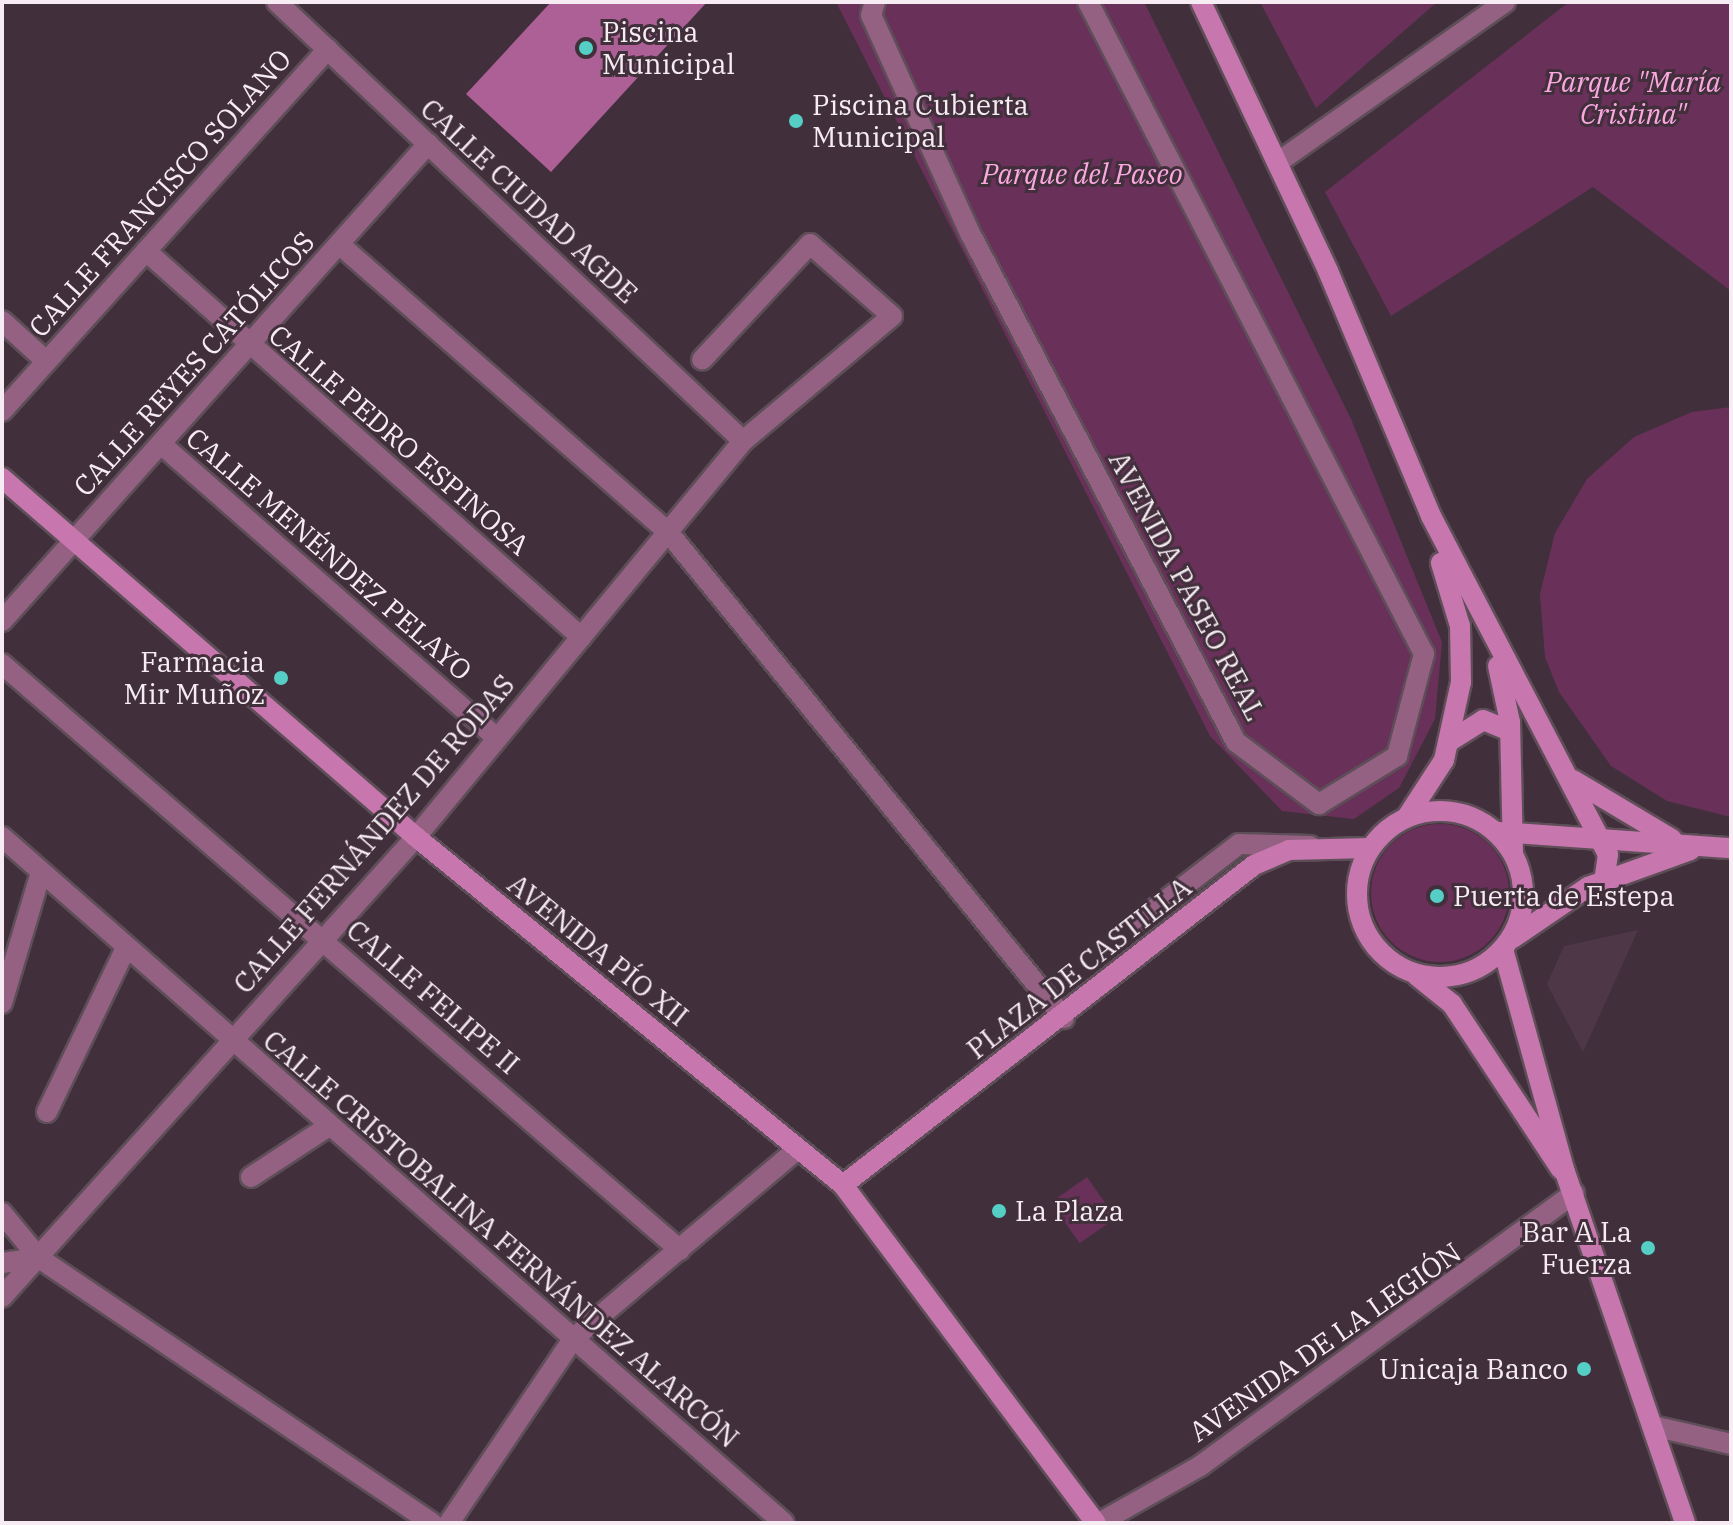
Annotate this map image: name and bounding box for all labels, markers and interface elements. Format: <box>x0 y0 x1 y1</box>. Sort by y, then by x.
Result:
place label: Piscina Municipal <box>602 15 735 81</box>
marker: Piscina Municipal <box>577 39 595 57</box>
street label: CALLE FRANCISCO SOLANO <box>22 42 298 344</box>
park label: Parque "María Cristina" <box>1545 65 1721 131</box>
place label: Piscina Cubierta Municipal <box>812 88 1029 154</box>
street label: CALLE CIUDAD AGDE <box>414 92 644 310</box>
marker: Piscina Cubierta Municipal <box>787 112 805 130</box>
park label: Parque del Paseo <box>981 157 1183 191</box>
street label: CALLE REYES CATÓLICOS <box>67 225 321 503</box>
street label: CALLE PEDRO ESPINOSA <box>262 318 536 562</box>
street label: CALLE MENÉNDEZ PELAYO <box>179 421 479 687</box>
street label: AVENIDA PASEO REAL <box>1102 446 1272 726</box>
place label: Farmacia Mir Muñoz <box>123 645 265 711</box>
street label: CALLE FERNÁNDEZ DE RODAS <box>226 668 522 1000</box>
marker: Farmacia Mir Muñoz <box>272 669 290 687</box>
street label: AVENIDA PÍO XII <box>501 867 695 1033</box>
street label: PLAZA DE CASTILLA <box>960 870 1198 1066</box>
place label: Puerta de Estepa <box>1453 879 1675 913</box>
marker: Puerta de Estepa <box>1428 887 1446 905</box>
street label: CALLE FELIPE II <box>340 913 526 1081</box>
street label: CALLE CRISTOBALINA FERNÁNDEZ ALARCÓN <box>256 1023 746 1455</box>
place label: La Plaza <box>1015 1194 1124 1228</box>
marker: La Plaza <box>990 1202 1008 1220</box>
place label: Bar A La Fuerza <box>1521 1215 1632 1281</box>
street label: AVENIDA DE LA LEGIÓN <box>1183 1235 1467 1449</box>
marker: Bar A La Fuerza <box>1639 1239 1657 1257</box>
place label: Unicaja Banco <box>1379 1352 1568 1386</box>
marker: Unicaja Banco <box>1575 1360 1593 1378</box>

